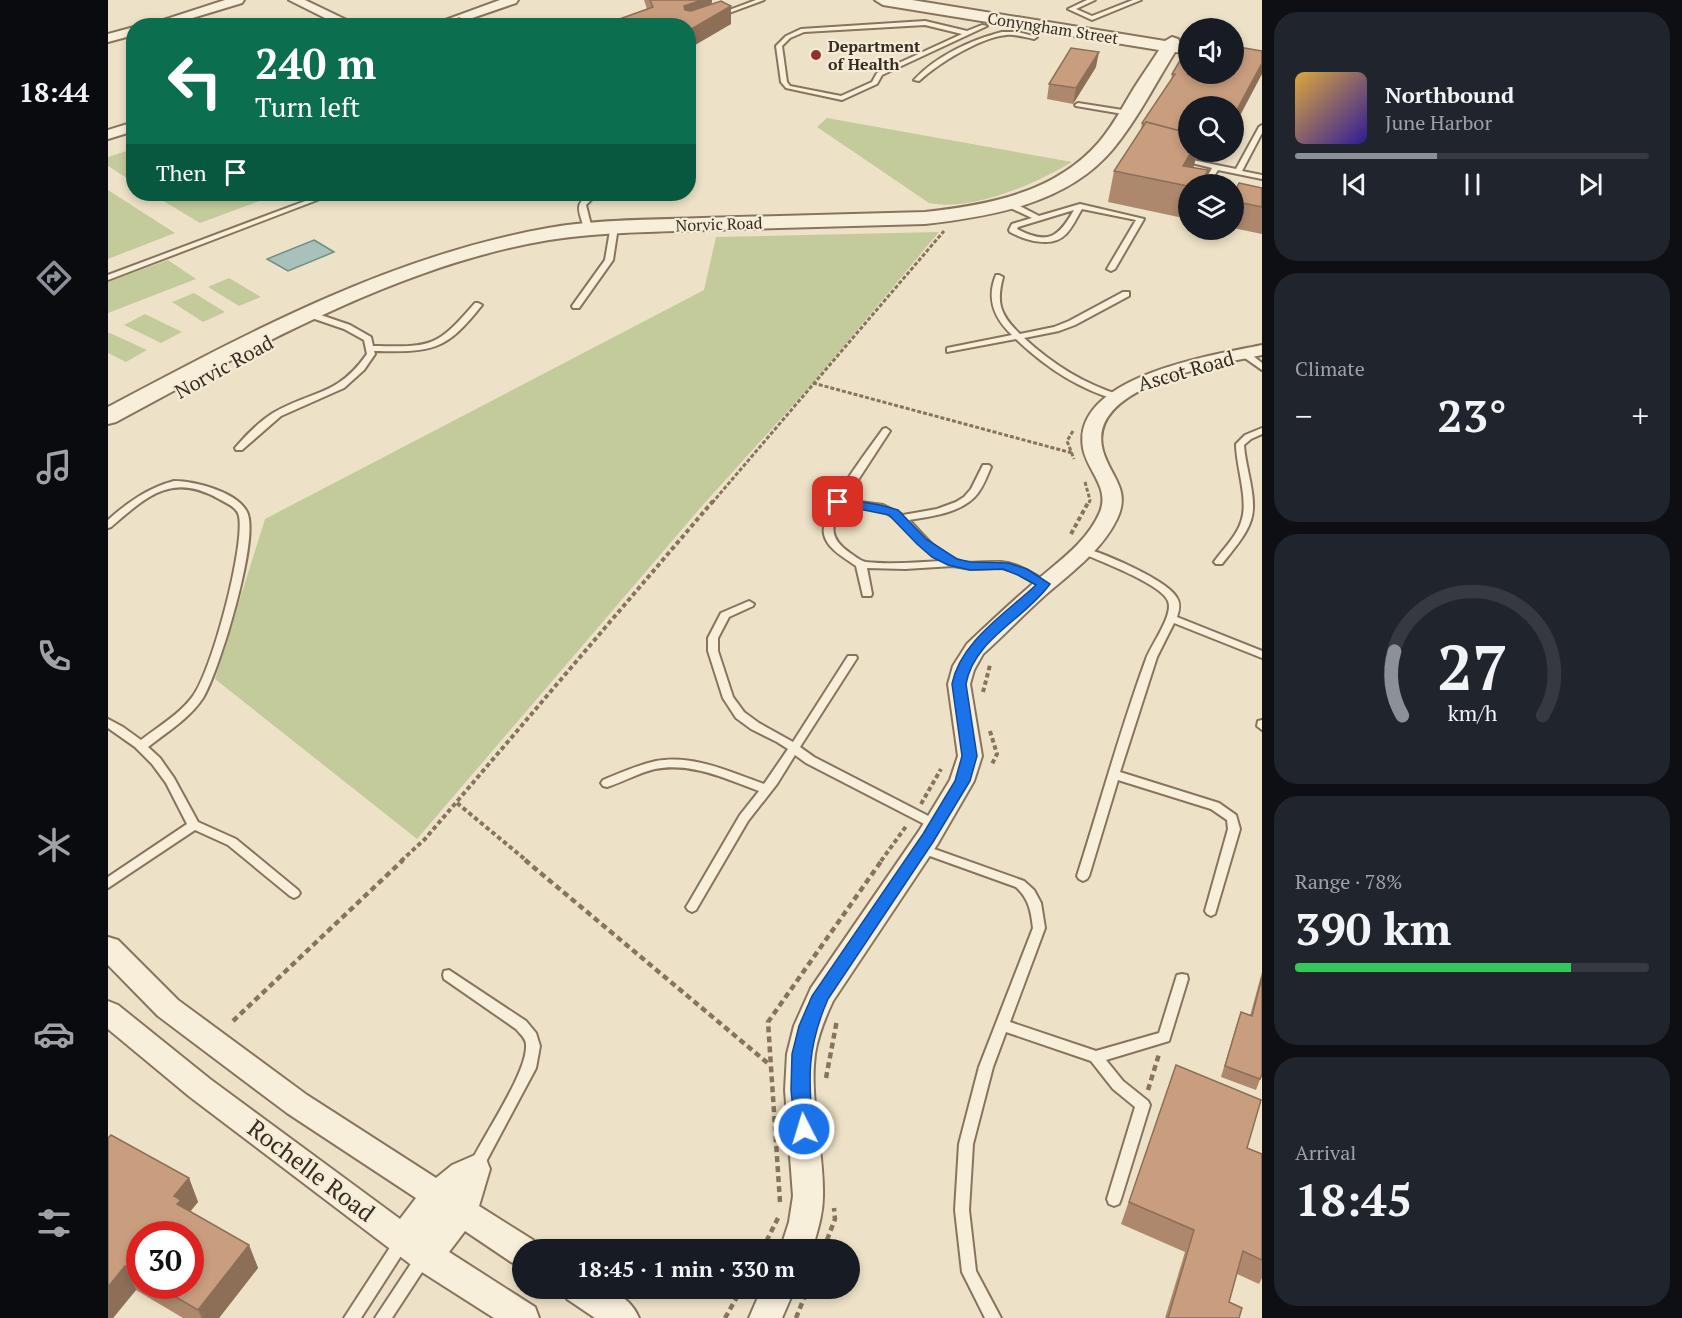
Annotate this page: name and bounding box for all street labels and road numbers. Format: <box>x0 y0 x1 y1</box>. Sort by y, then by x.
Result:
street label: Conyngham Street <box>986 7 1120 49</box>
street label: Norvic Road <box>675 211 763 237</box>
street label: Norvic Road <box>170 328 278 405</box>
street label: Ascot Road <box>1135 344 1237 397</box>
street label: Rochelle Road <box>242 1112 382 1229</box>

